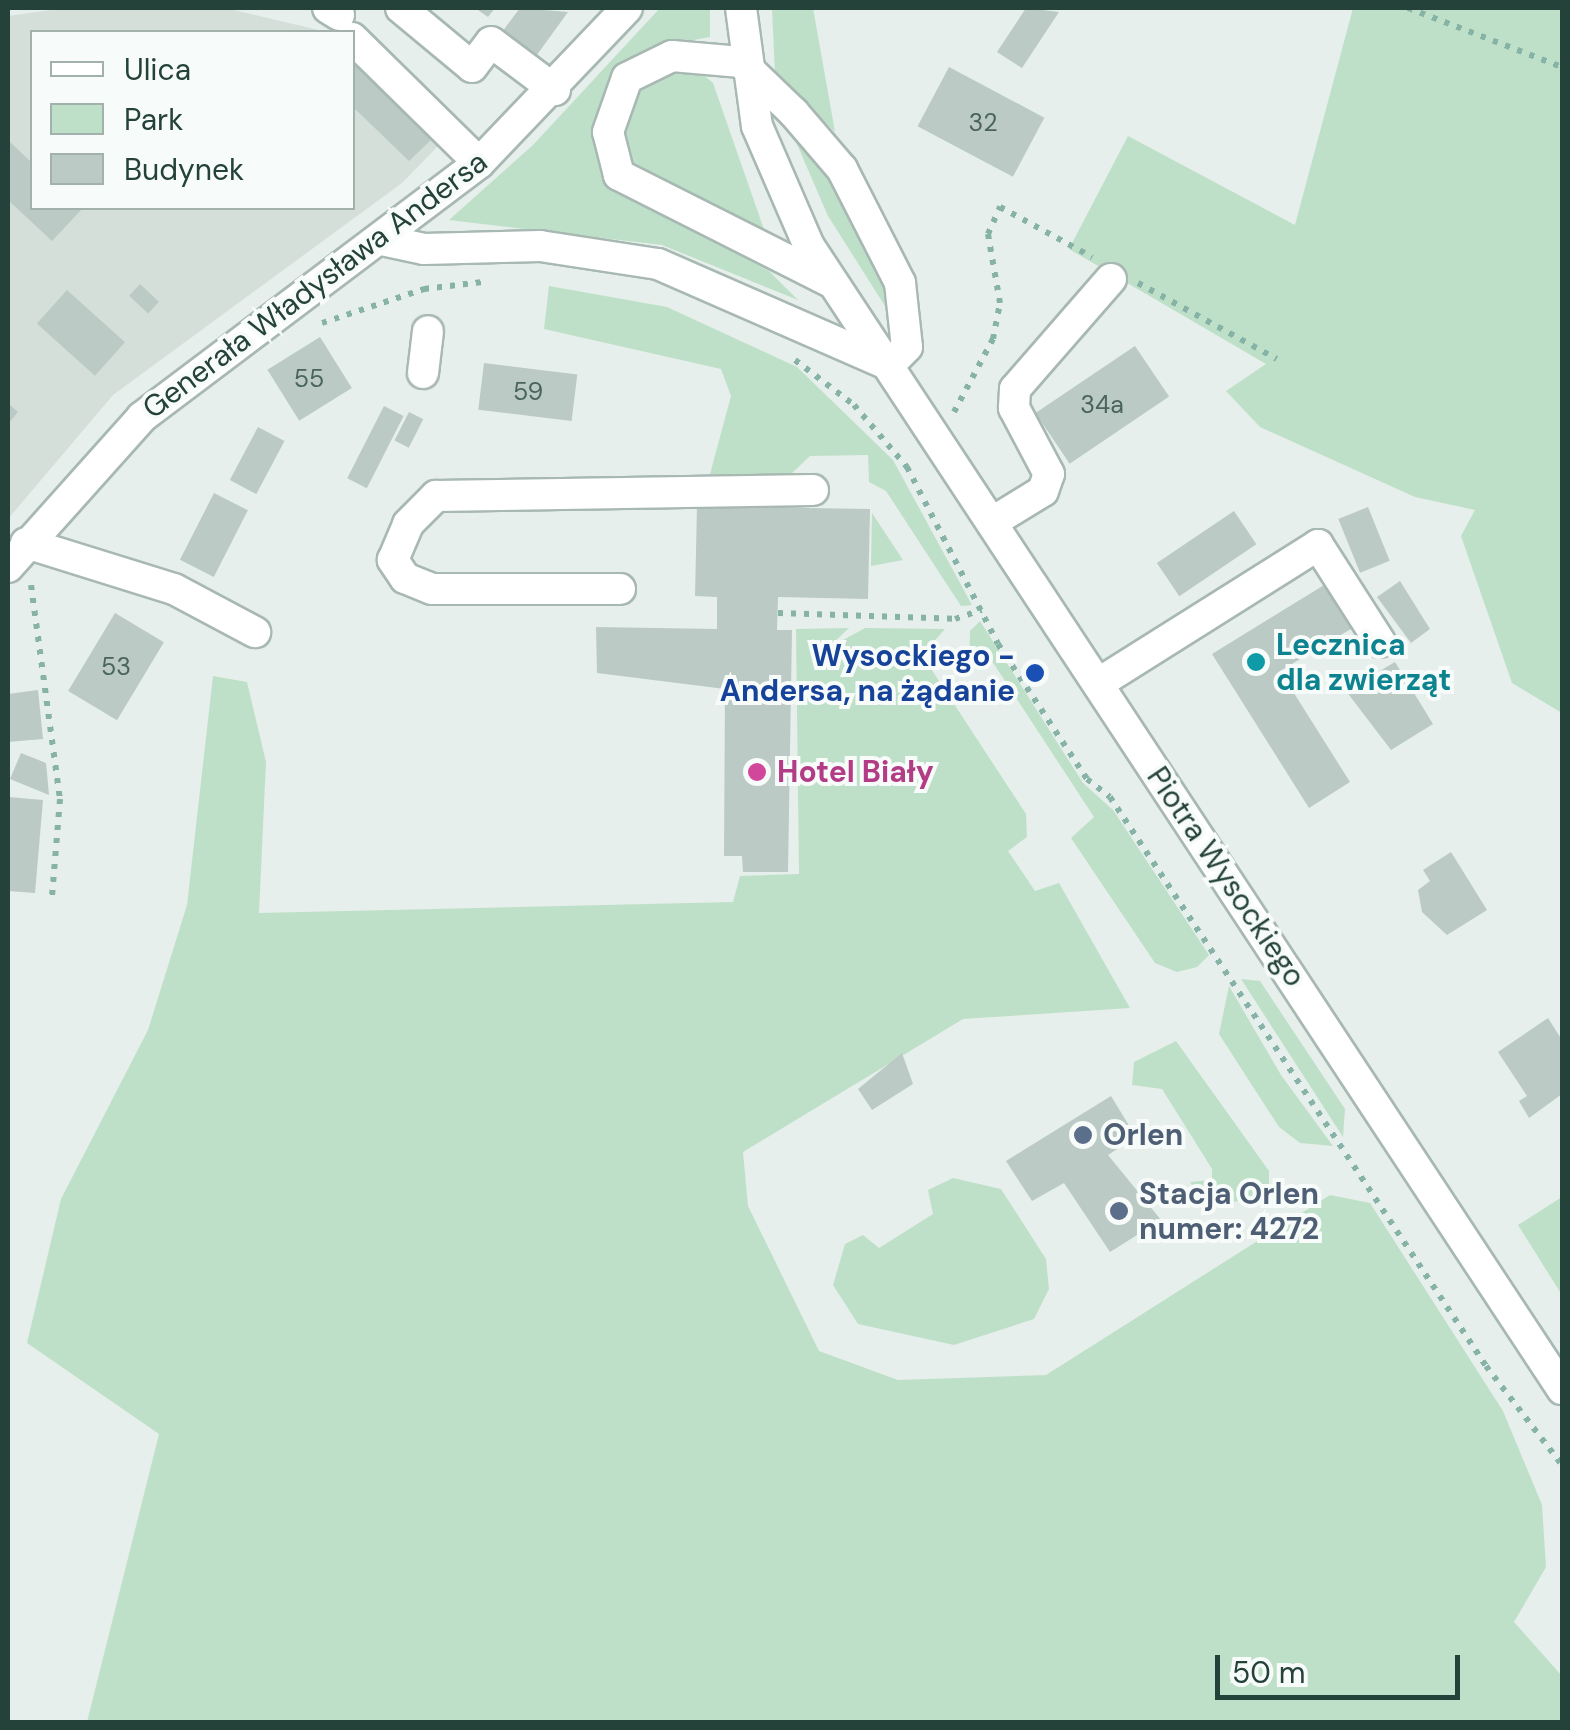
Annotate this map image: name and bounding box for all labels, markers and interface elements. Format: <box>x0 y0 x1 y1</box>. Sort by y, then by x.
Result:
legend <box>30 30 355 210</box>
text: Ulica <box>124 50 191 89</box>
text: Park <box>124 100 183 139</box>
house number: 32 <box>968 108 998 138</box>
street label: Generała Władysława Andersa <box>136 144 494 426</box>
text: Budynek <box>124 150 244 189</box>
house number: 55 <box>294 364 324 394</box>
house number: 59 <box>513 377 543 407</box>
house number: 34a <box>1080 390 1124 420</box>
place label: Lecznica dla zwierząt <box>1276 627 1451 698</box>
place label: Wysockiego - Andersa, na żądanie <box>720 638 1015 708</box>
marker: Lecznica dla zwierząt <box>1245 651 1267 673</box>
house number: 53 <box>101 652 131 682</box>
marker: Wysockiego - Andersa, na żądanie <box>1024 662 1046 684</box>
place label: Hotel Biały <box>777 754 934 790</box>
street label: Piotra Wysockiego <box>1139 760 1313 994</box>
marker: Hotel Biały <box>746 761 768 783</box>
place label: Orlen <box>1103 1117 1183 1153</box>
marker: Orlen <box>1072 1124 1094 1146</box>
place label: Stacja Orlen numer: 4272 <box>1139 1176 1319 1246</box>
marker: Stacja Orlen numer: 4272 <box>1108 1200 1130 1222</box>
scale bar <box>1220 1635 1465 1697</box>
text: 50 m <box>1232 1653 1306 1692</box>

